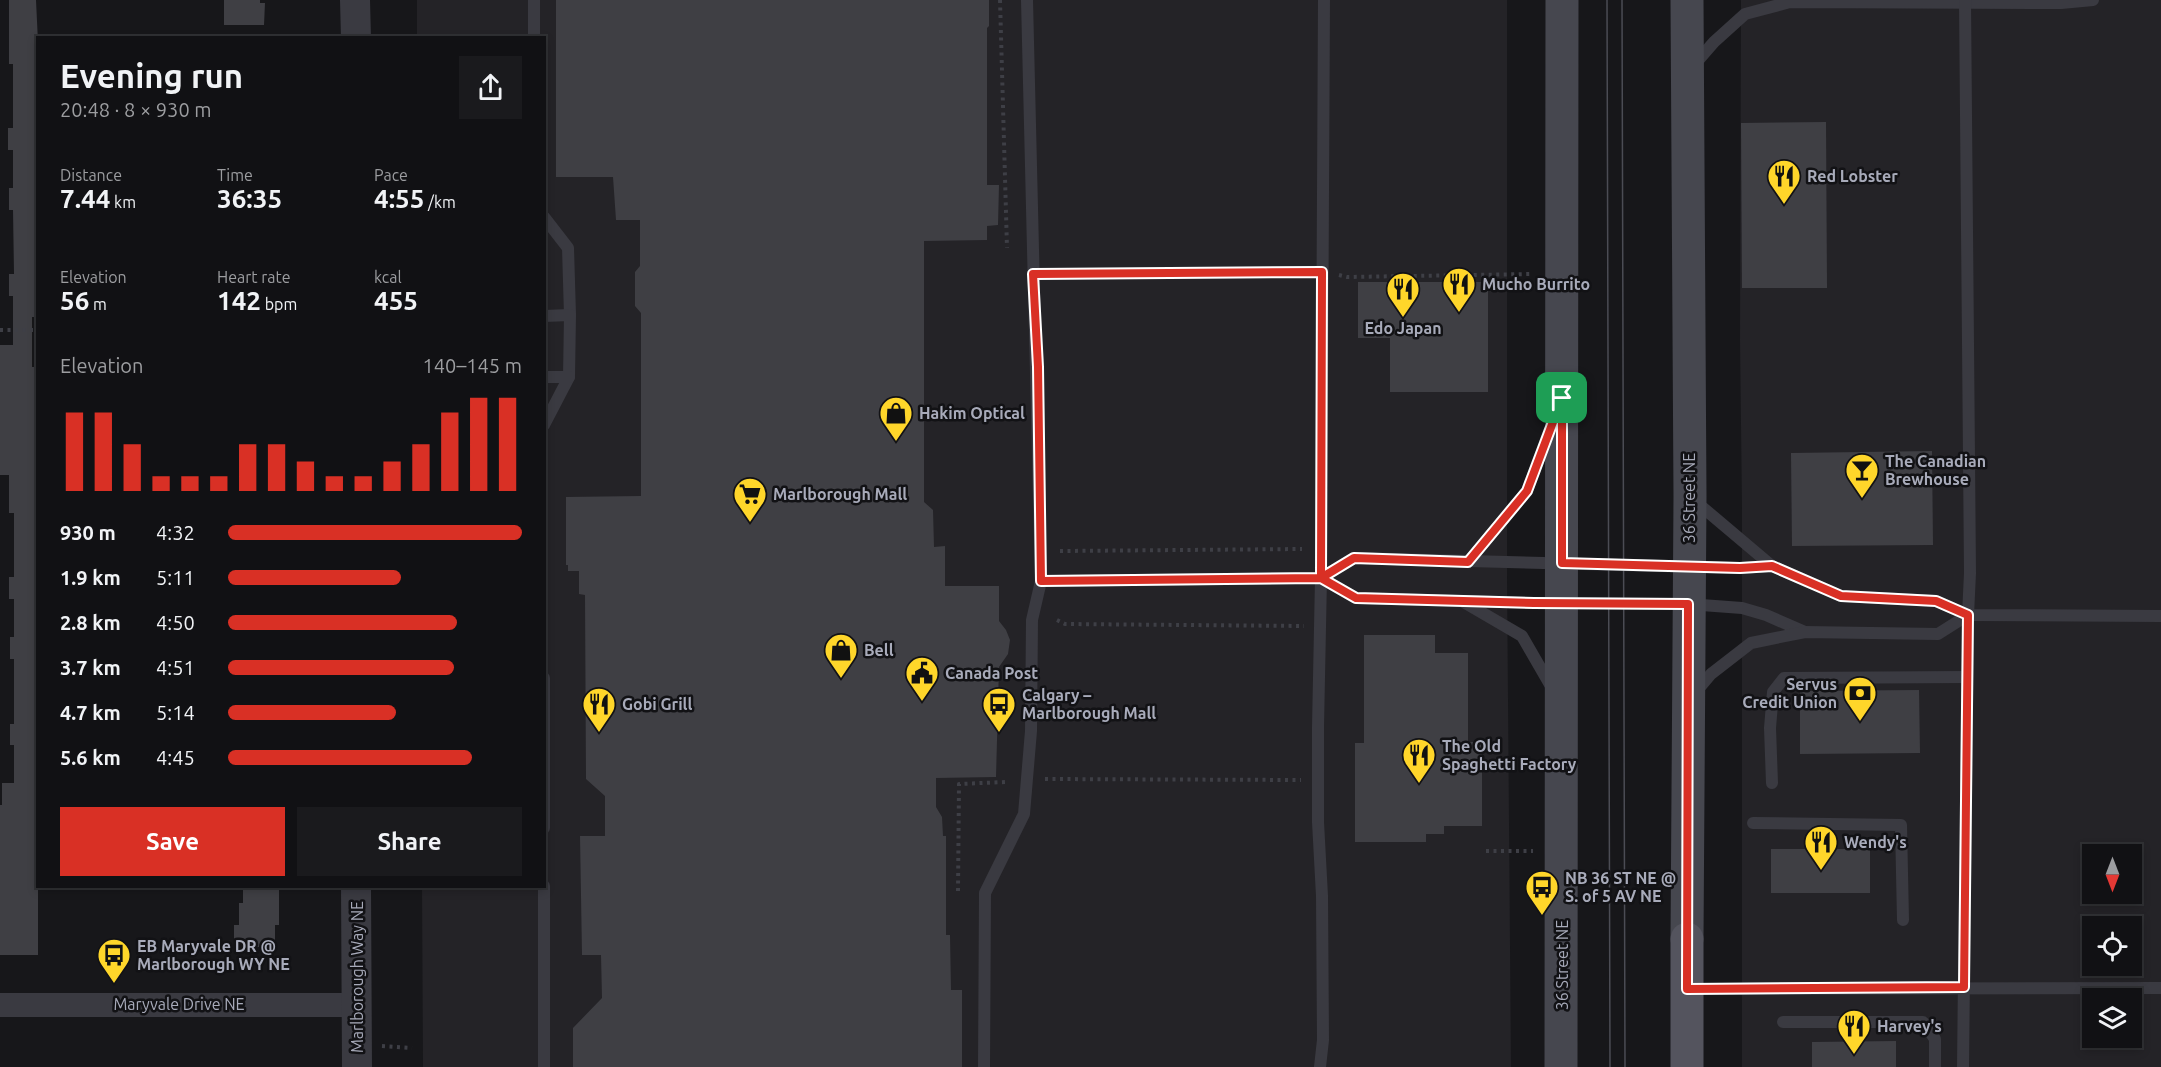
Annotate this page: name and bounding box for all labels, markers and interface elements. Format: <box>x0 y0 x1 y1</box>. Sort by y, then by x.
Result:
button: share <box>459 56 522 119</box>
text: Evening run <box>60 57 243 94</box>
text: 20:48 · 8 × 930 m <box>60 98 212 121</box>
restaurant icon: Red Lobster <box>1766 158 1802 205</box>
text: Distance <box>60 166 122 184</box>
text: Time <box>217 166 253 184</box>
text: Pace <box>374 166 408 184</box>
place label: Red Lobster <box>1807 167 1898 185</box>
text: 7.44 <box>60 184 110 213</box>
text: 36:35 <box>217 184 282 213</box>
text: 4:55 <box>374 184 424 213</box>
text: km <box>110 193 136 211</box>
text: /km <box>424 193 456 211</box>
restaurant icon: Mucho Burrito <box>1441 266 1477 313</box>
text: Elevation <box>60 268 127 286</box>
text: Heart rate <box>217 268 291 286</box>
text: kcal <box>374 268 402 286</box>
restaurant icon: Edo Japan <box>1385 271 1421 318</box>
place label: Mucho Burrito <box>1482 275 1590 293</box>
text: 56 <box>60 286 89 315</box>
text: 142 <box>217 286 261 315</box>
text: 455 <box>374 286 418 315</box>
text: m <box>89 295 107 313</box>
text: bpm <box>261 295 297 313</box>
place label: Edo Japan <box>1365 319 1442 337</box>
text: Elevation <box>60 354 143 377</box>
text: 140–145 m <box>423 354 522 377</box>
pin <box>1536 372 1587 423</box>
icon: arrive <box>1545 381 1578 414</box>
shop icon: Hakim Optical <box>878 395 914 442</box>
place label: Hakim Optical <box>919 404 1025 422</box>
bar icon: The Canadian Brewhouse <box>1844 452 1880 499</box>
place label: The Canadian Brewhouse <box>1885 452 1986 488</box>
street label: 36 Street NE <box>1680 453 1698 543</box>
supermarket icon: Marlborough Mall <box>732 476 768 523</box>
place label: Marlborough Mall <box>773 485 907 503</box>
text: 930 m <box>60 521 116 544</box>
text: 4:32 <box>156 521 195 544</box>
text: 1.9 km <box>60 566 121 589</box>
text: 5:11 <box>156 566 195 589</box>
text: 2.8 km <box>60 611 121 634</box>
text: 4:50 <box>156 611 195 634</box>
shop icon: Bell <box>823 632 859 679</box>
place label: Bell <box>864 641 894 659</box>
public building icon: Canada Post <box>904 655 940 702</box>
text: 3.7 km <box>60 656 121 679</box>
text: 4:51 <box>156 656 195 679</box>
place label: Canada Post <box>945 664 1038 682</box>
place label: Servus Credit Union <box>1742 675 1837 711</box>
bank icon: Servus Credit Union <box>1842 675 1878 722</box>
restaurant icon: Gobi Grill <box>581 686 617 733</box>
bus stop icon: Calgary – Marlborough Mall <box>981 686 1017 733</box>
place label: Calgary – Marlborough Mall <box>1022 686 1156 722</box>
place label: Gobi Grill <box>622 695 692 713</box>
text: 4.7 km <box>60 701 121 724</box>
text: 5:14 <box>156 701 195 724</box>
restaurant icon: The Old Spaghetti Factory <box>1401 737 1437 784</box>
place label: The Old Spaghetti Factory <box>1442 737 1577 773</box>
text: 5.6 km <box>60 746 121 769</box>
text: 4:45 <box>156 746 195 769</box>
button: Save <box>60 807 285 876</box>
button: Share <box>297 807 522 876</box>
restaurant icon: Wendy's <box>1803 824 1839 871</box>
place label: Wendy's <box>1844 833 1907 851</box>
north arrow <box>2082 844 2142 904</box>
map controls <box>2082 844 2142 1048</box>
bus stop icon: NB 36 ST NE @ S. of 5 AV NE <box>1524 869 1560 916</box>
place label: NB 36 ST NE @ S. of 5 AV NE <box>1565 869 1676 905</box>
street label: Marlborough Way NE <box>348 901 366 1053</box>
button: locate <box>2082 916 2142 976</box>
street label: 36 Street NE <box>1553 920 1571 1010</box>
bus stop icon: EB Maryvale DR @ Marlborough WY NE <box>96 937 132 984</box>
place label: EB Maryvale DR @ Marlborough WY NE <box>137 937 290 973</box>
button: layers <box>2082 988 2142 1048</box>
street label: Maryvale Drive NE <box>113 995 245 1013</box>
restaurant icon: Harvey's <box>1836 1008 1872 1055</box>
place label: Harvey's <box>1877 1017 1942 1035</box>

